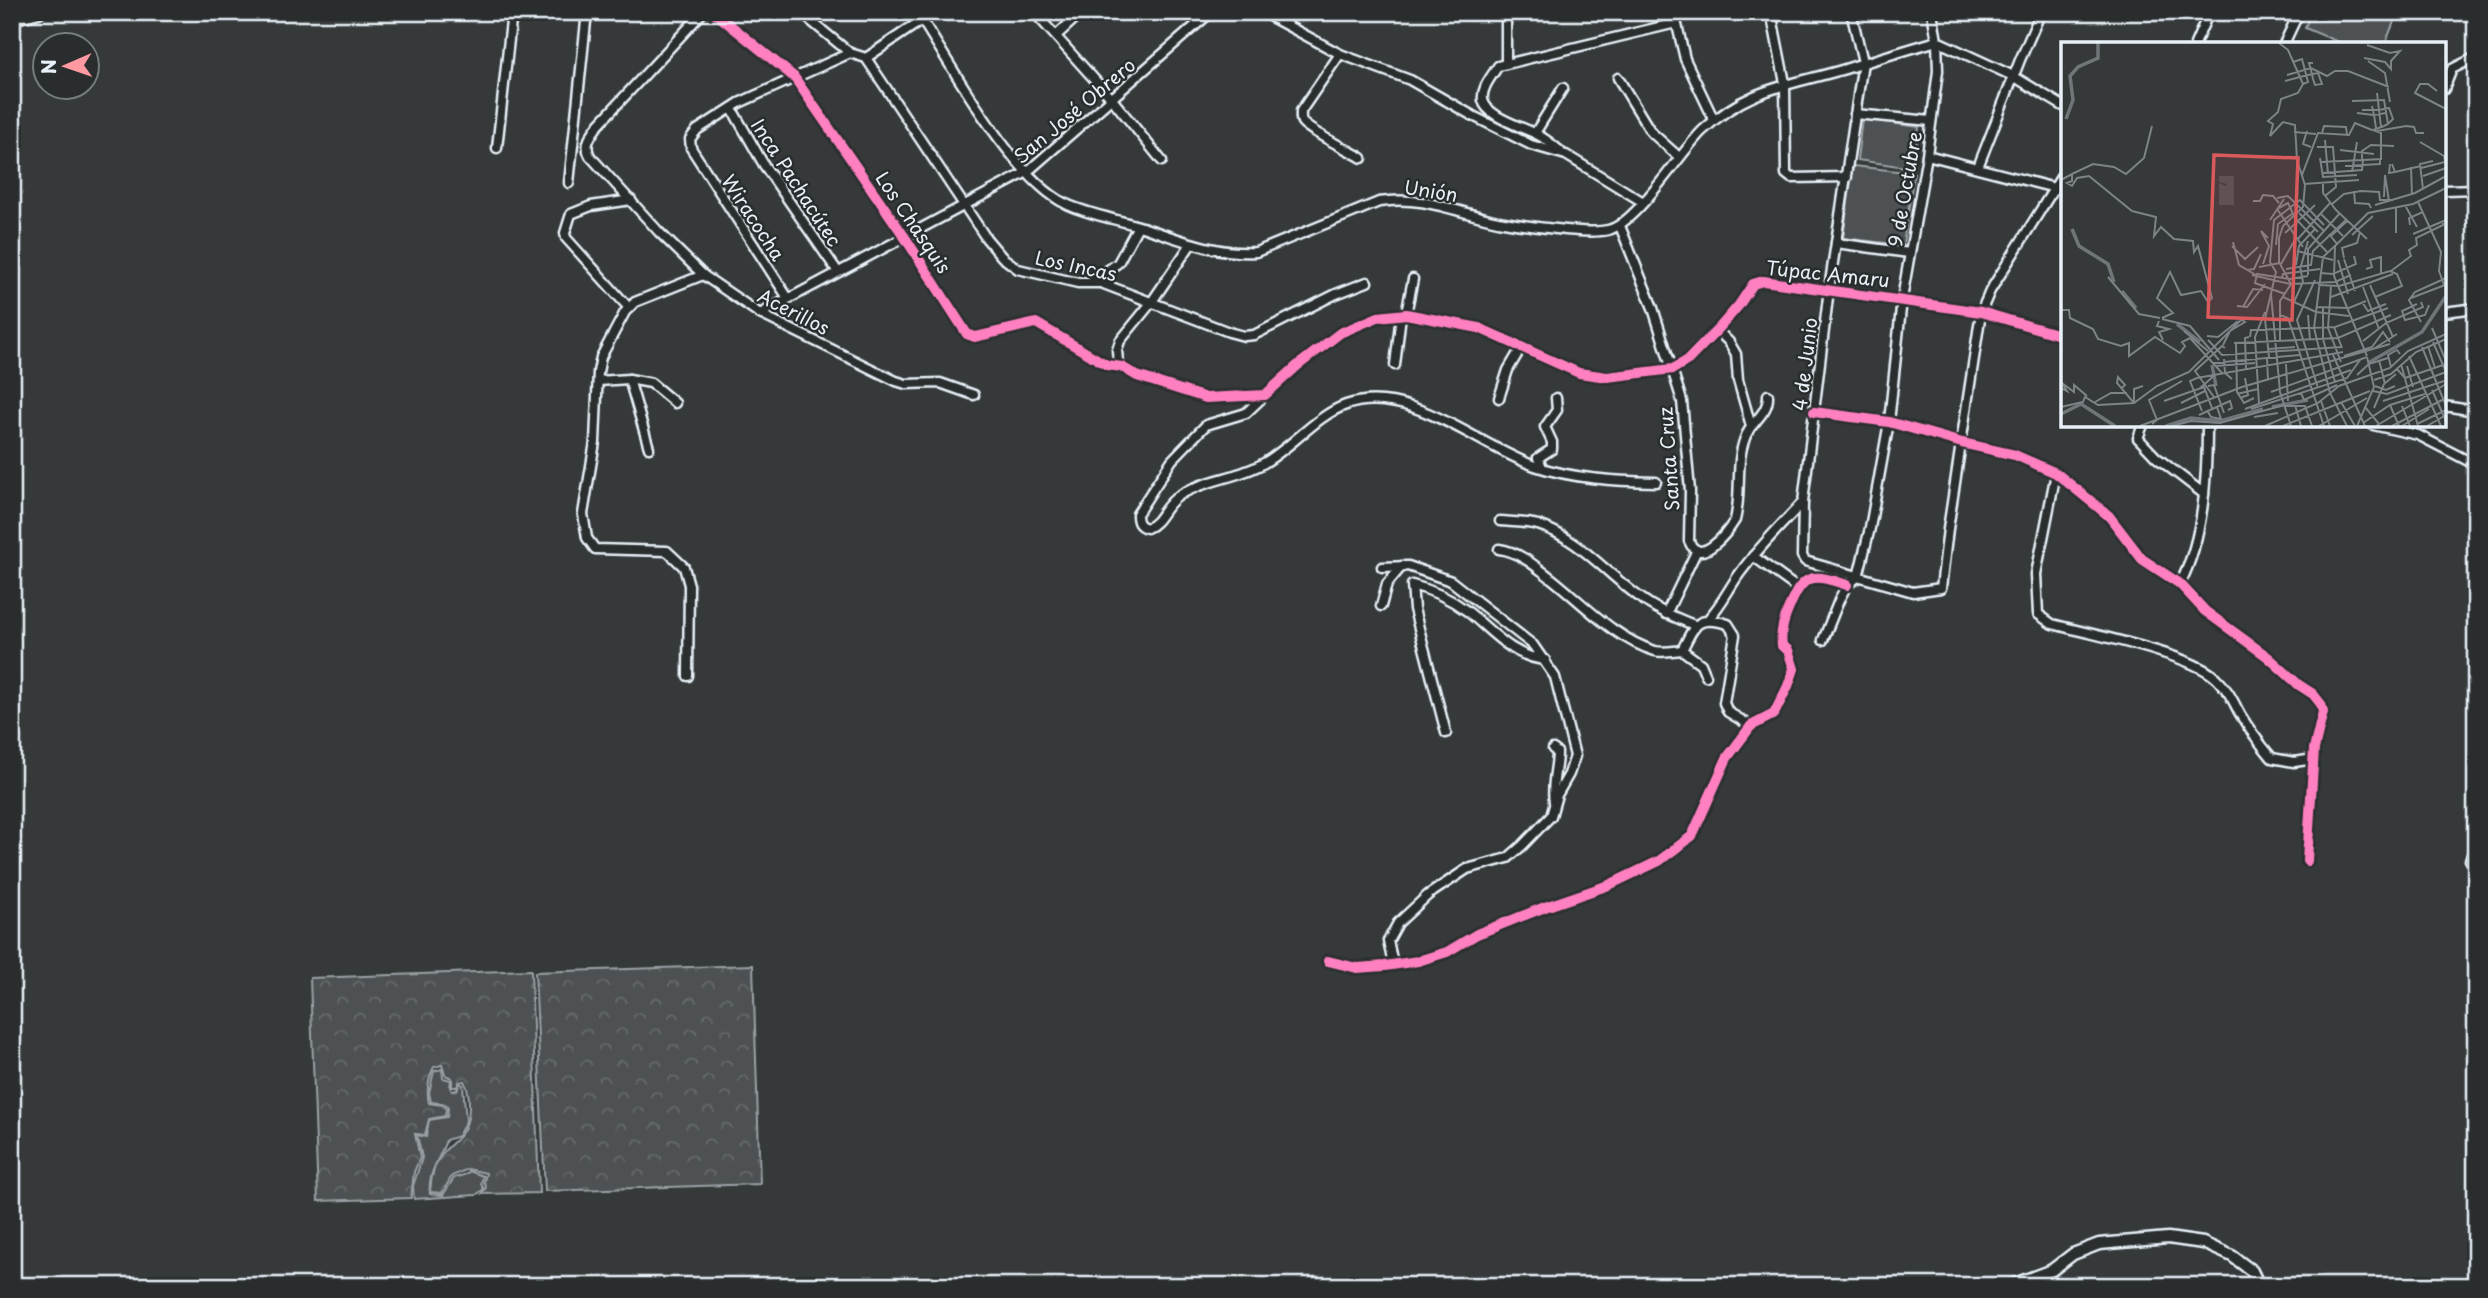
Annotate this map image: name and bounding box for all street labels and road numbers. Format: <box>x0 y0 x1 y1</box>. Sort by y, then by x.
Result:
street label: San José Obrero <box>1007 51 1141 169</box>
street label: Inca Pachacútec <box>745 113 849 252</box>
street label: 9 de Octubre <box>1880 129 1928 249</box>
street label: Los Chasquis <box>869 165 959 279</box>
street label: Wiracocha <box>716 168 792 266</box>
street label: Unión <box>1402 172 1460 208</box>
street label: Los Incas <box>1033 243 1120 287</box>
street label: Túpac Amaru <box>1765 253 1891 293</box>
street label: Acerillos <box>753 281 835 341</box>
street label: 4 de Junio <box>1784 316 1824 412</box>
street label: Santa Cruz <box>1650 406 1686 512</box>

